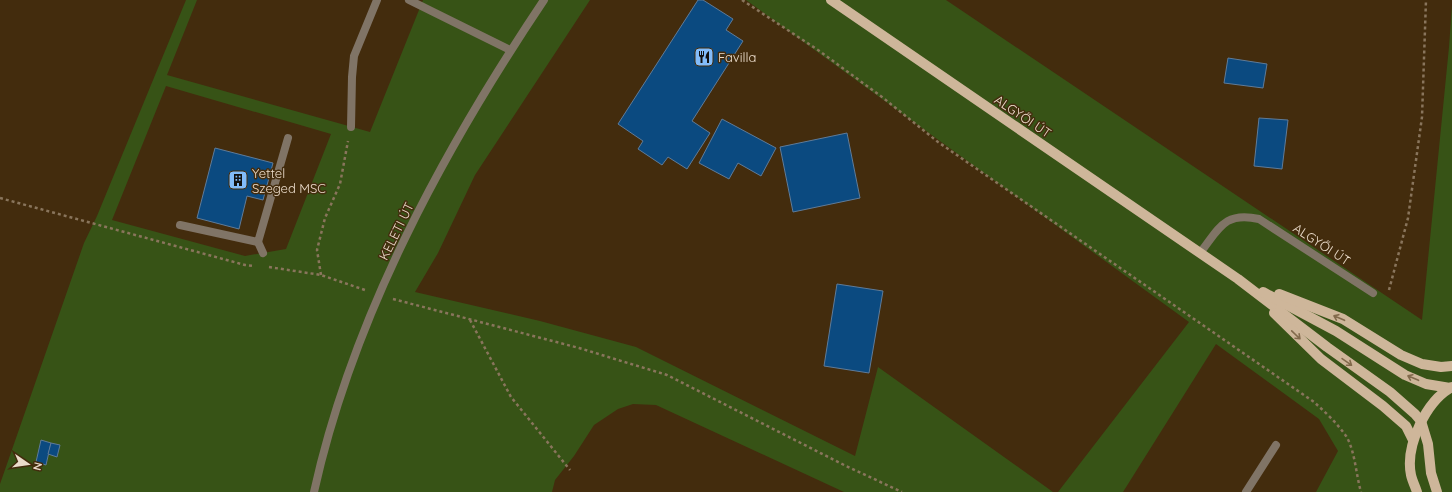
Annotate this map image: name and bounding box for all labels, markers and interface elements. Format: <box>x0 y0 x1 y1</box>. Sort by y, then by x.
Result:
restaurant icon: Favilla <box>693 46 715 68</box>
place label: Favilla <box>718 49 756 65</box>
street label: ALGYŐI ÚT <box>992 91 1055 141</box>
place label: Yettel Szeged MSC <box>252 165 326 196</box>
building icon: Yettel Szeged MSC <box>227 169 249 191</box>
street label: KELETI ÚT <box>375 199 417 262</box>
street label: ALGYŐI ÚT <box>1290 220 1354 269</box>
one-way arrow <box>1334 313 1346 321</box>
one-way arrow <box>1291 330 1301 340</box>
one-way arrow <box>1341 358 1352 366</box>
one-way arrow <box>1407 374 1419 381</box>
north arrow <box>8 444 48 484</box>
text: N <box>30 461 45 472</box>

